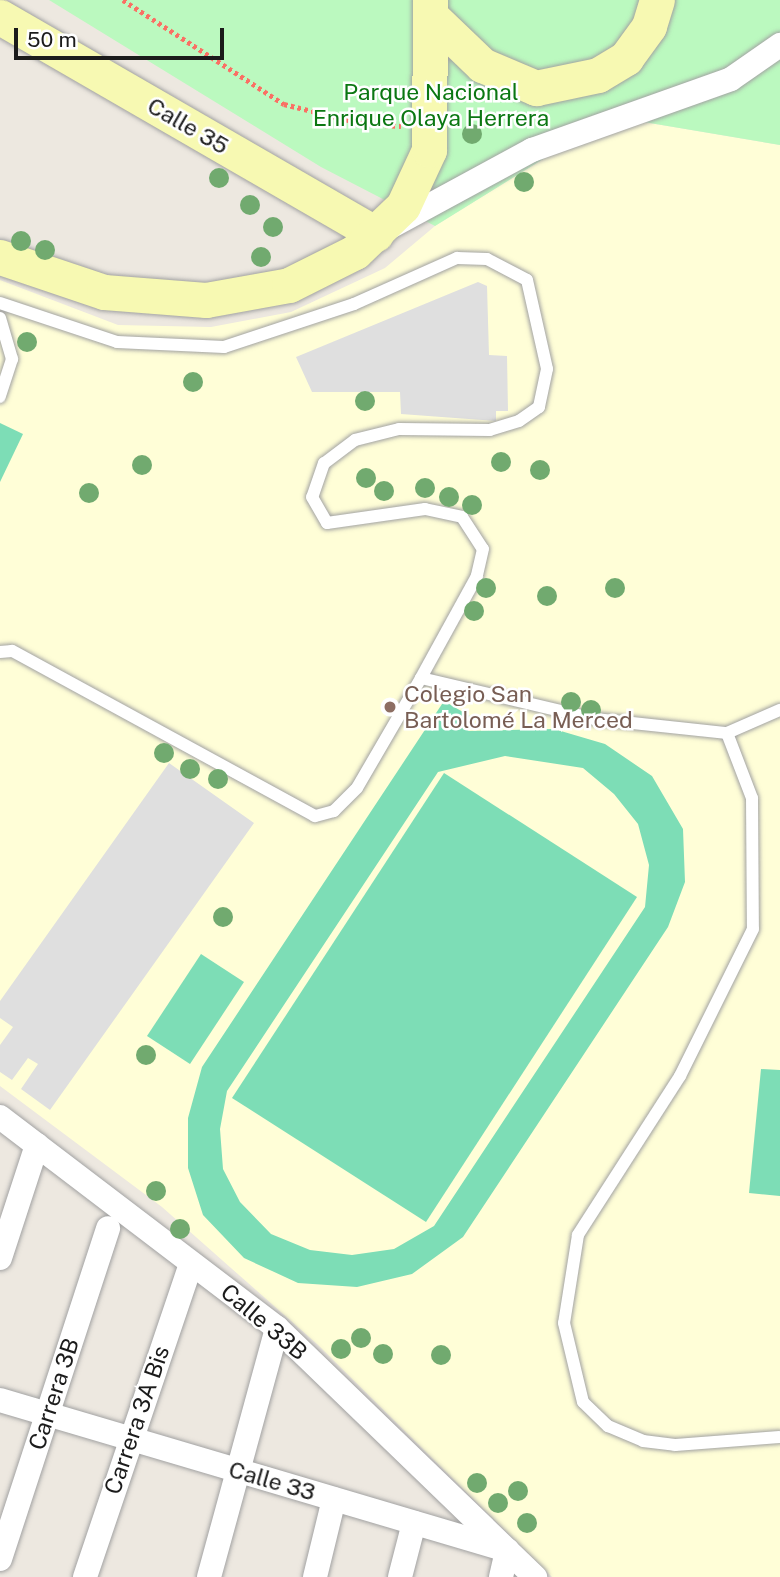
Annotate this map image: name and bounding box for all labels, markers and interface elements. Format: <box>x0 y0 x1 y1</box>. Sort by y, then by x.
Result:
scale bar <box>18 14 228 58</box>
text: 50 m <box>27 27 77 52</box>
park label: Parque Nacional Enrique Olaya Herrera <box>313 78 549 132</box>
street label: Calle 35 <box>142 92 234 160</box>
place label: Colegio San Bartolomé La Merced <box>404 680 633 734</box>
marker: Colegio San Bartolomé La Merced <box>382 699 398 715</box>
street label: Calle 33B <box>215 1278 313 1366</box>
street label: Carrera 3B <box>23 1335 85 1453</box>
street label: Carrera 3A Bis <box>99 1342 175 1498</box>
street label: Calle 33 <box>225 1455 319 1507</box>

